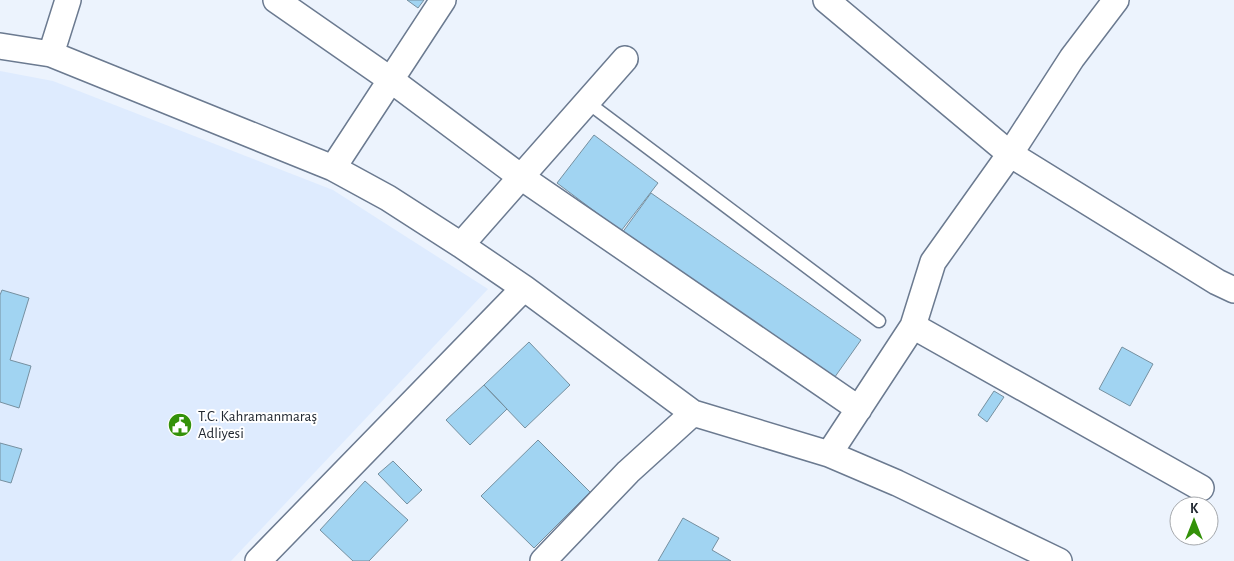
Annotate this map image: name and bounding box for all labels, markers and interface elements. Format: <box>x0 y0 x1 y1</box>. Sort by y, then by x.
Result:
place label: T.C. Kahramanmaraş Adliyesi <box>198 409 317 441</box>
public building icon: T.C. Kahramanmaraş Adliyesi <box>167 412 193 438</box>
north arrow <box>1169 496 1219 546</box>
text: K <box>1190 502 1199 516</box>

